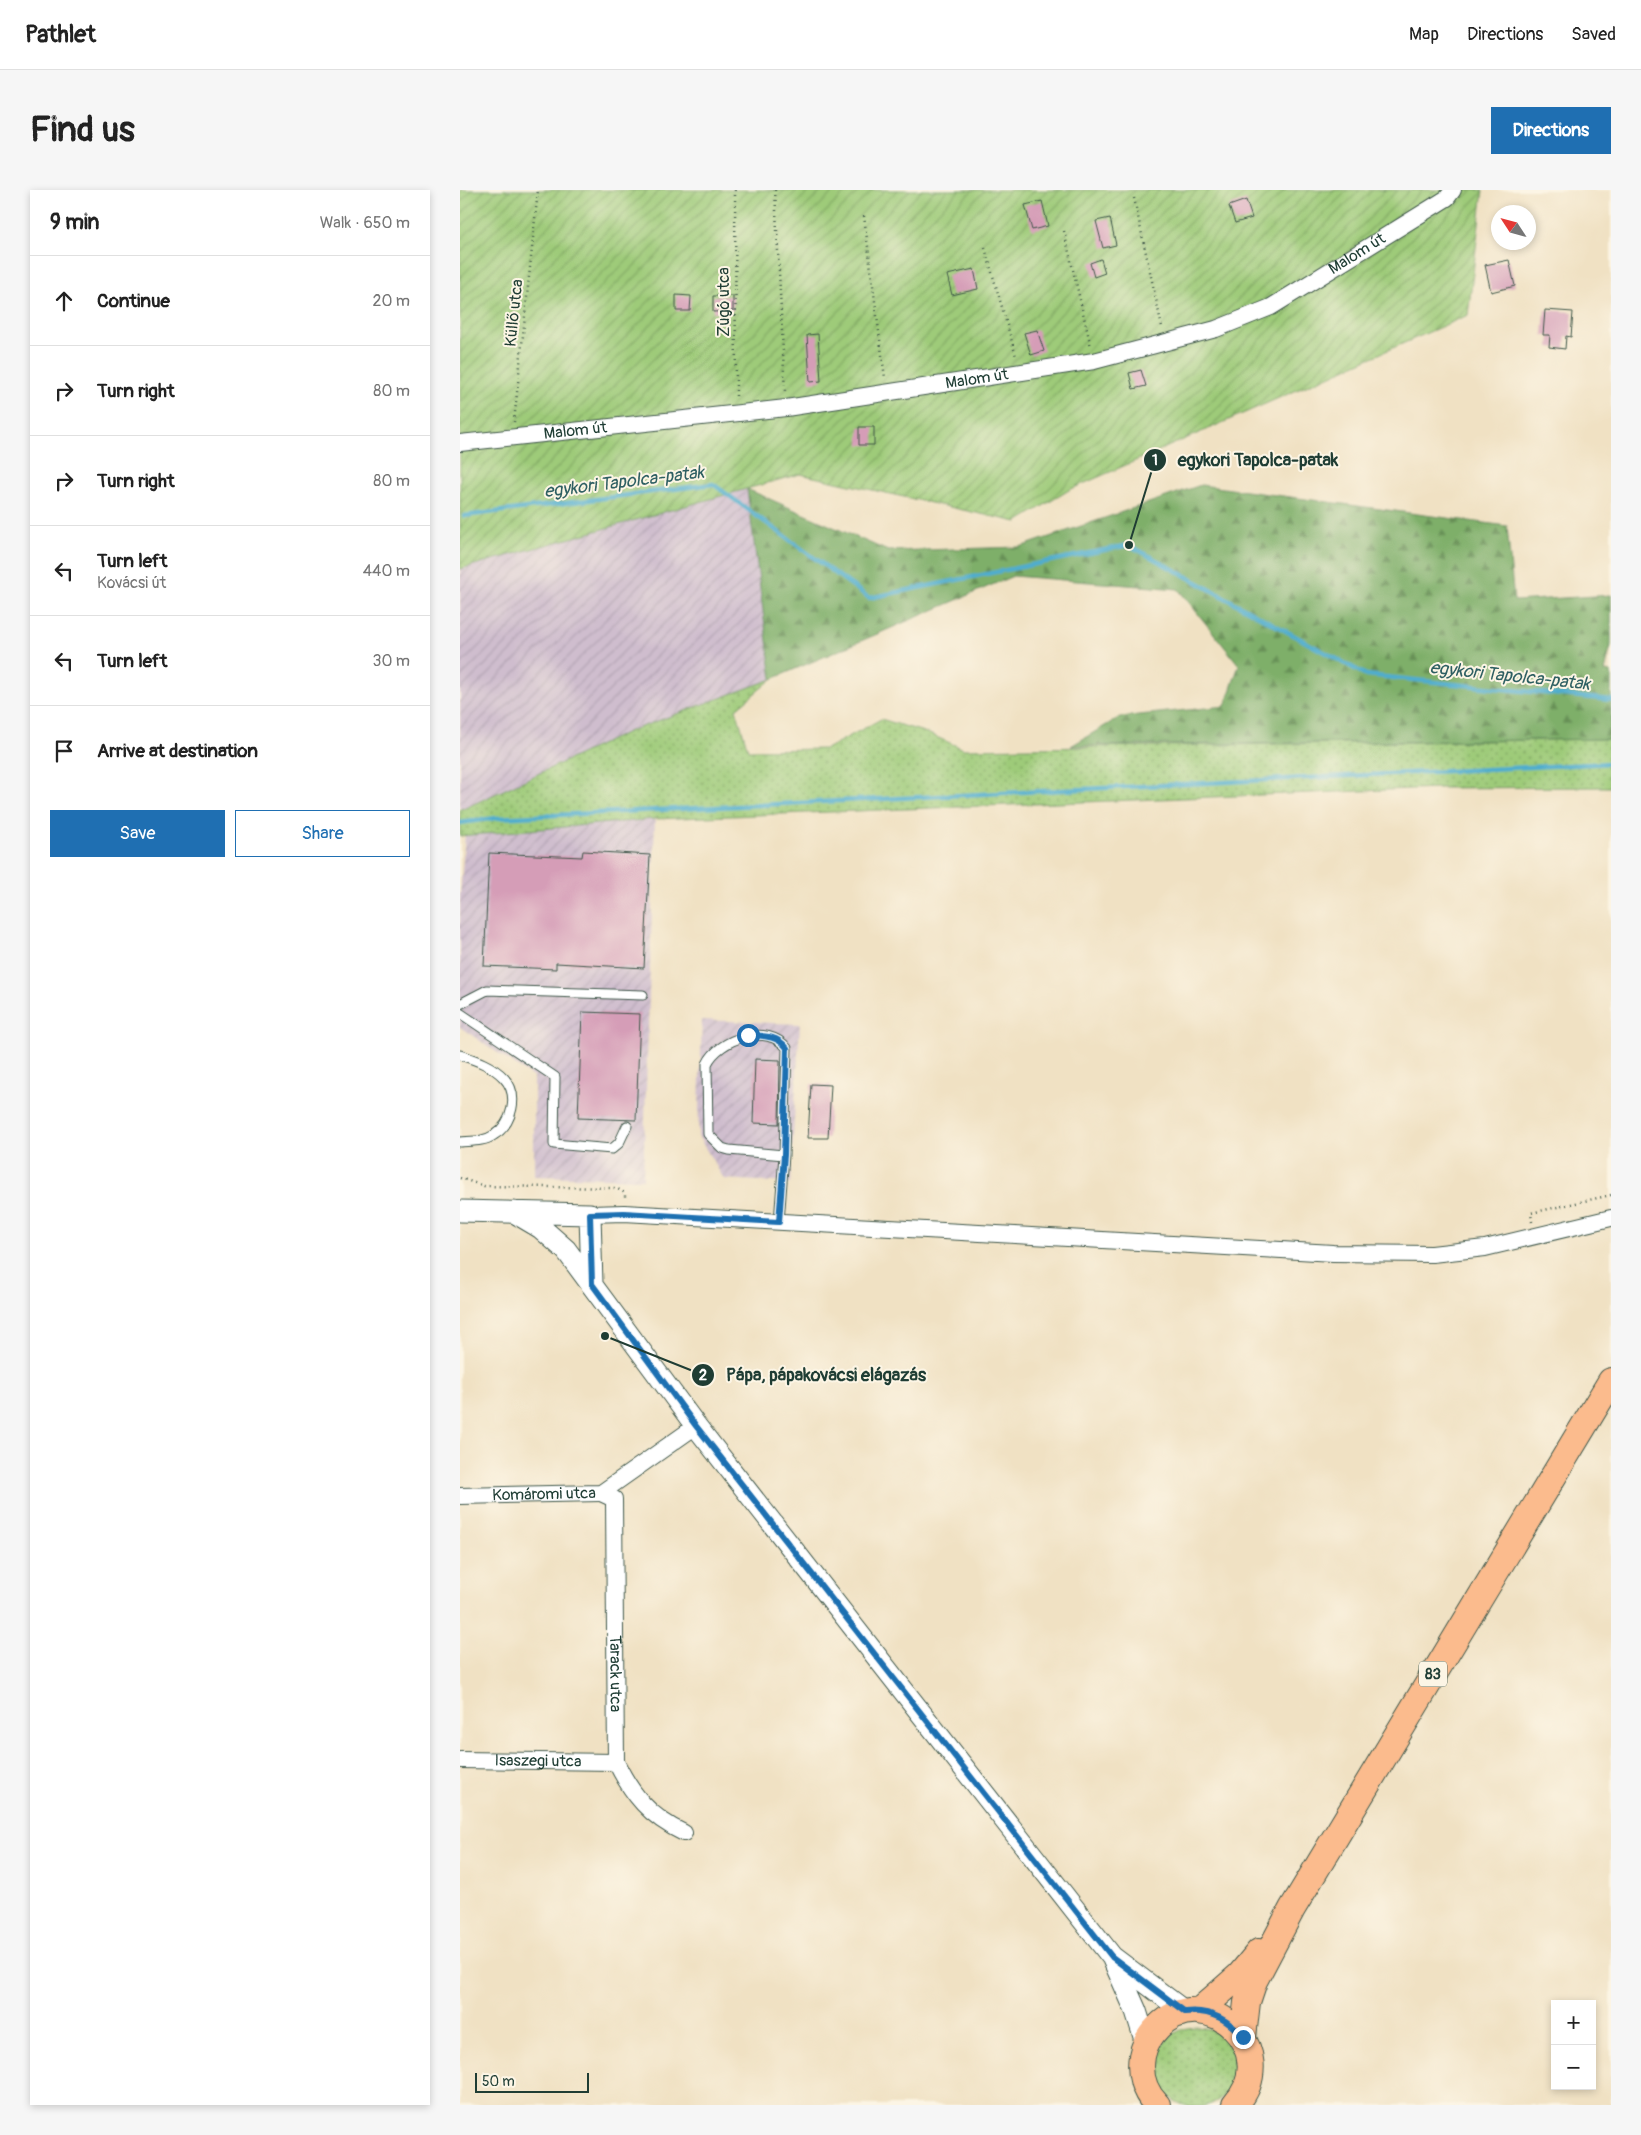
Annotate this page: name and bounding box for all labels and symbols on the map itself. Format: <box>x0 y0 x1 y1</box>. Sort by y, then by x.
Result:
north arrow <box>1491 205 1536 250</box>
street label: Malom út <box>1325 228 1390 279</box>
street label: Zúgó utca <box>714 267 734 337</box>
street label: Küllő utca <box>501 278 527 348</box>
street label: Malom út <box>944 364 1010 394</box>
street label: Malom út <box>543 417 608 444</box>
callout: egykori Tapolca-patak <box>1142 443 1348 476</box>
text: egykori Tapolca-patak <box>1177 449 1339 472</box>
text: 1 <box>1152 451 1158 470</box>
water label: egykori Tapolca-patak <box>543 461 707 503</box>
water label: egykori Tapolca-patak <box>1429 656 1593 696</box>
route start <box>737 1024 760 1047</box>
callout: Pápa, pápakovácsi elágazás <box>691 1358 936 1391</box>
text: Pápa, pápakovácsi elágazás <box>726 1364 927 1387</box>
text: 2 <box>699 1366 707 1385</box>
street label: Komáromi utca <box>492 1483 596 1505</box>
street label: Tarack utca <box>605 1635 626 1712</box>
road number: 83 <box>1419 1662 1447 1686</box>
street label: Isaszegi utca <box>494 1750 582 1772</box>
route end <box>1232 2026 1255 2049</box>
scale bar <box>475 2070 589 2093</box>

